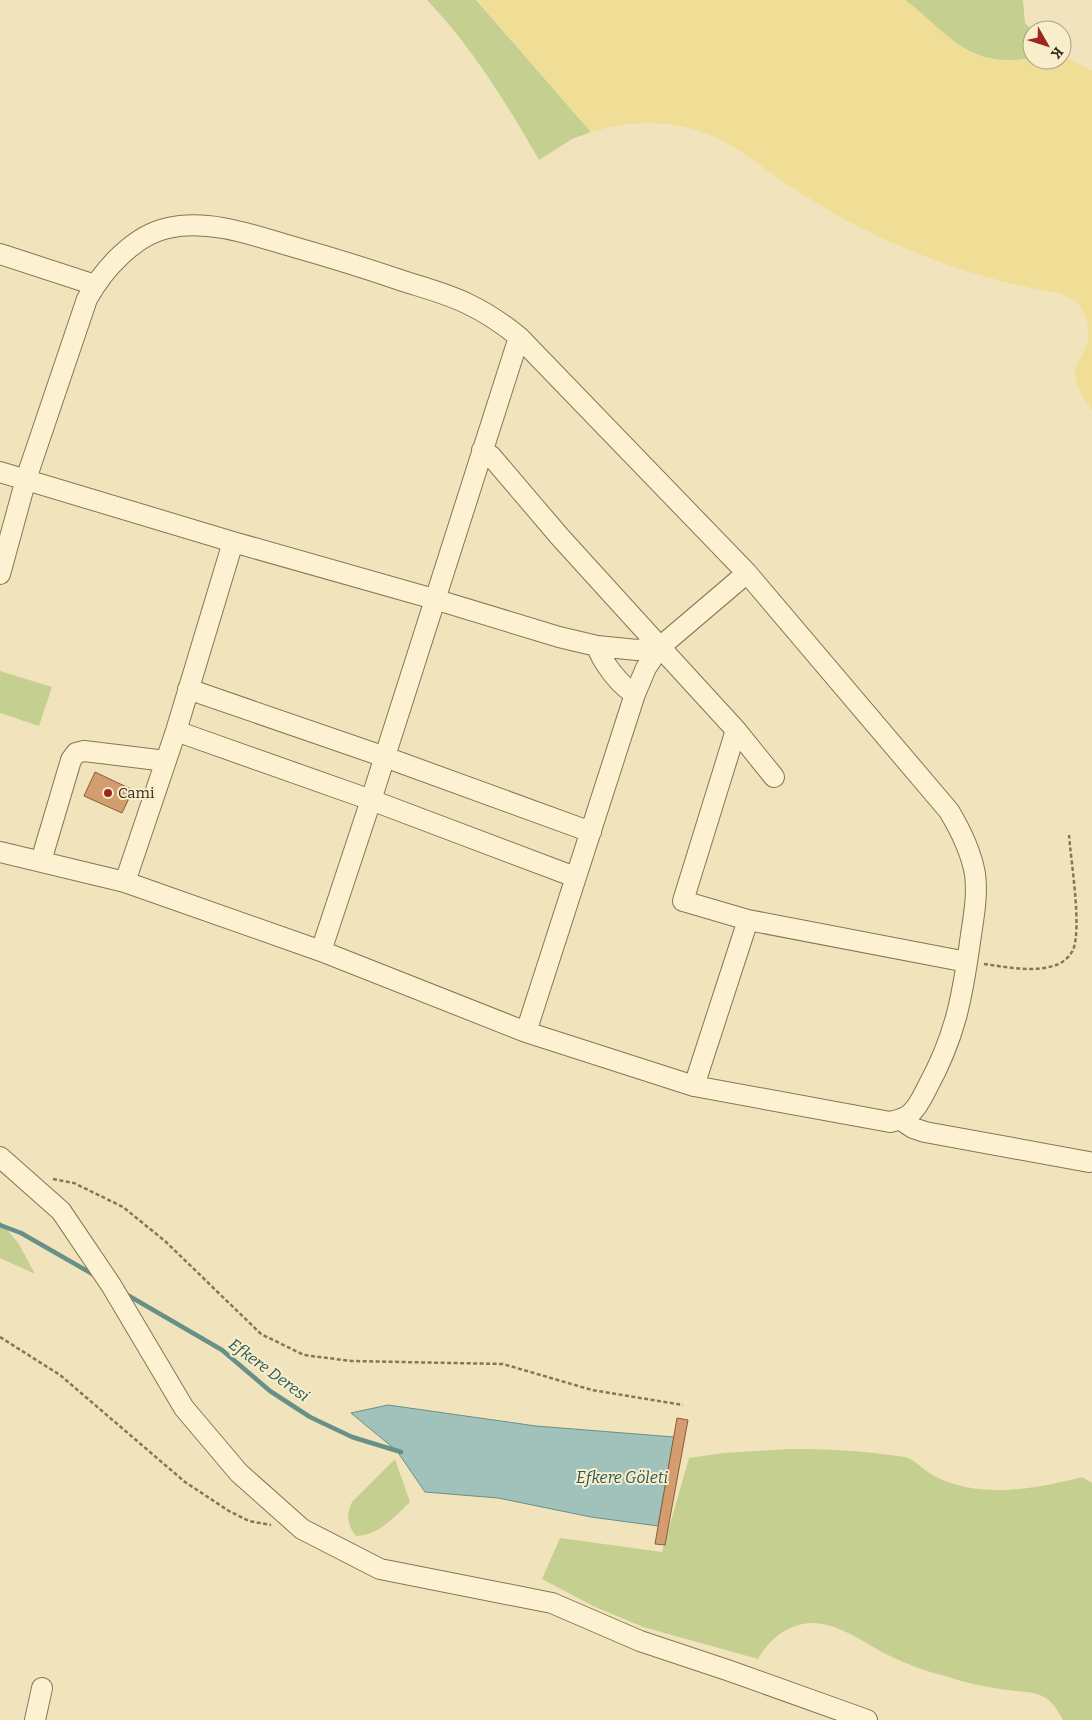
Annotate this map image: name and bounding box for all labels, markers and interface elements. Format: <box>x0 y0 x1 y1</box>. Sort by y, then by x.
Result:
north arrow <box>1022 20 1072 70</box>
text: K <box>1047 44 1066 62</box>
place label: Cami <box>118 784 155 802</box>
marker: Cami <box>102 787 114 799</box>
water label: Efkere Deresi <box>225 1334 313 1406</box>
water label: Efkere Göleti <box>576 1468 668 1487</box>

